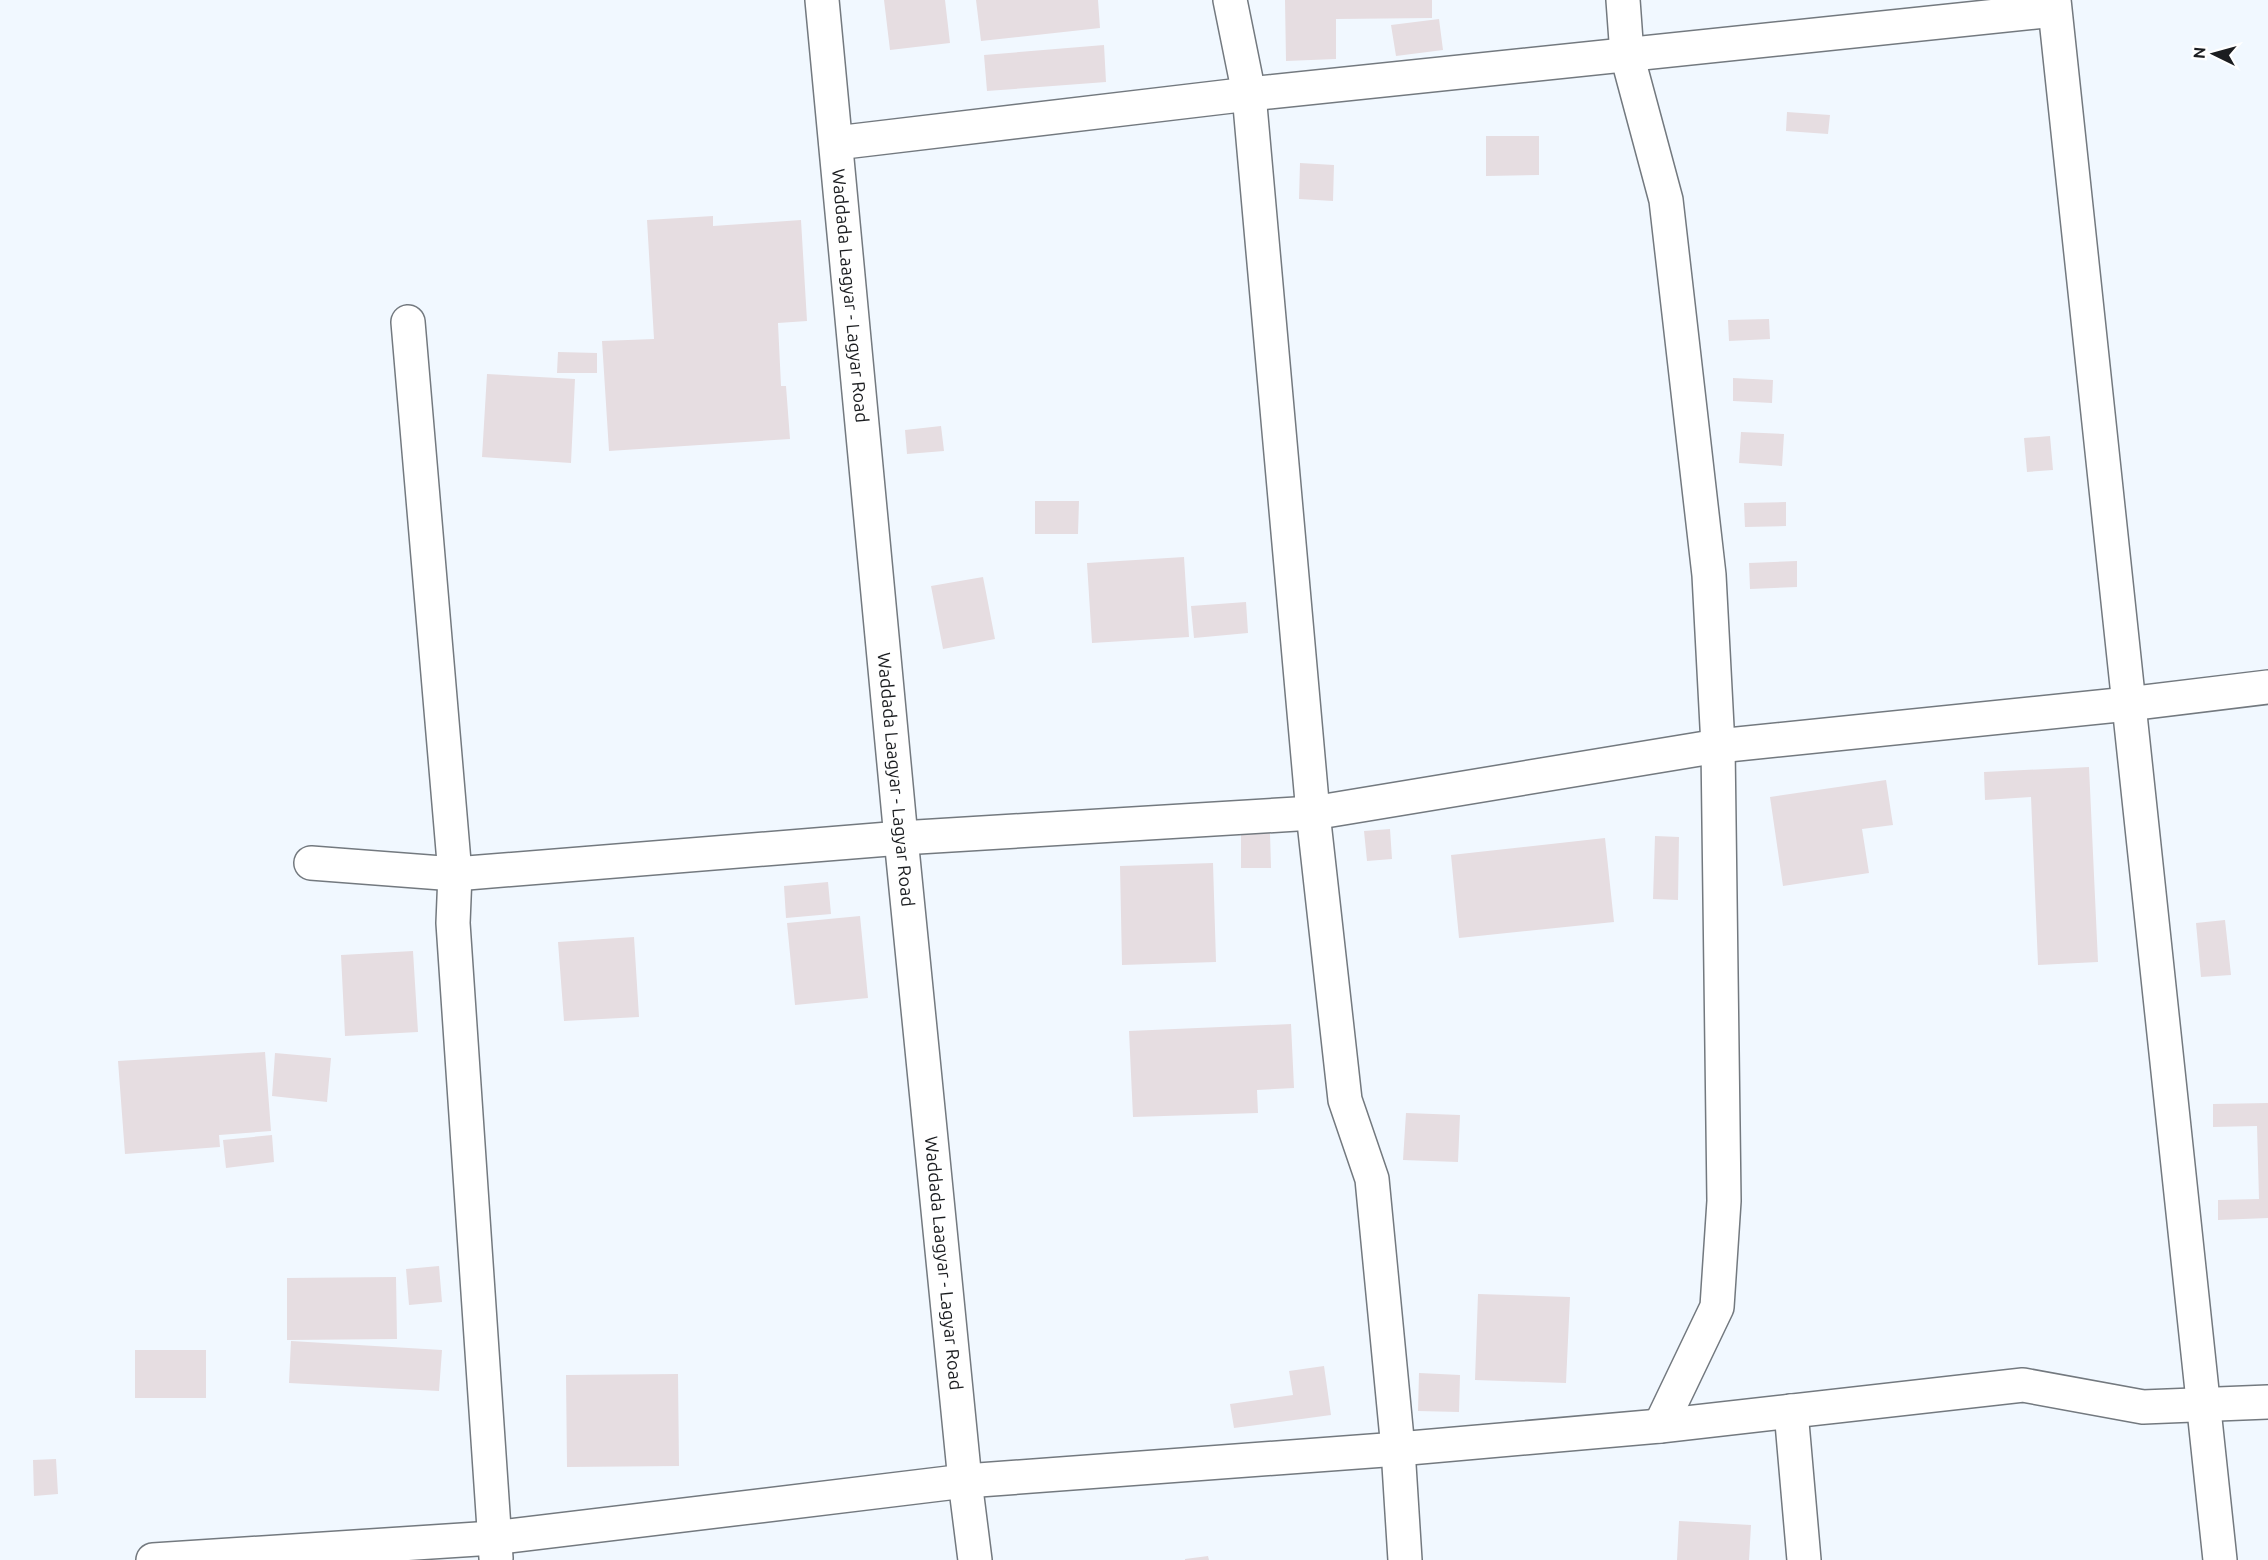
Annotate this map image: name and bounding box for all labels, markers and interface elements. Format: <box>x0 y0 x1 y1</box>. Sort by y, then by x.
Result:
north arrow <box>2184 24 2244 84</box>
text: N <box>2190 46 2209 59</box>
street label: Waddada Laagyar - Lagyar Road <box>829 168 873 424</box>
street label: Waddada Laagyar - Lagyar Road <box>875 651 919 907</box>
street label: Waddada Laagyar - Lagyar Road <box>922 1135 967 1391</box>

